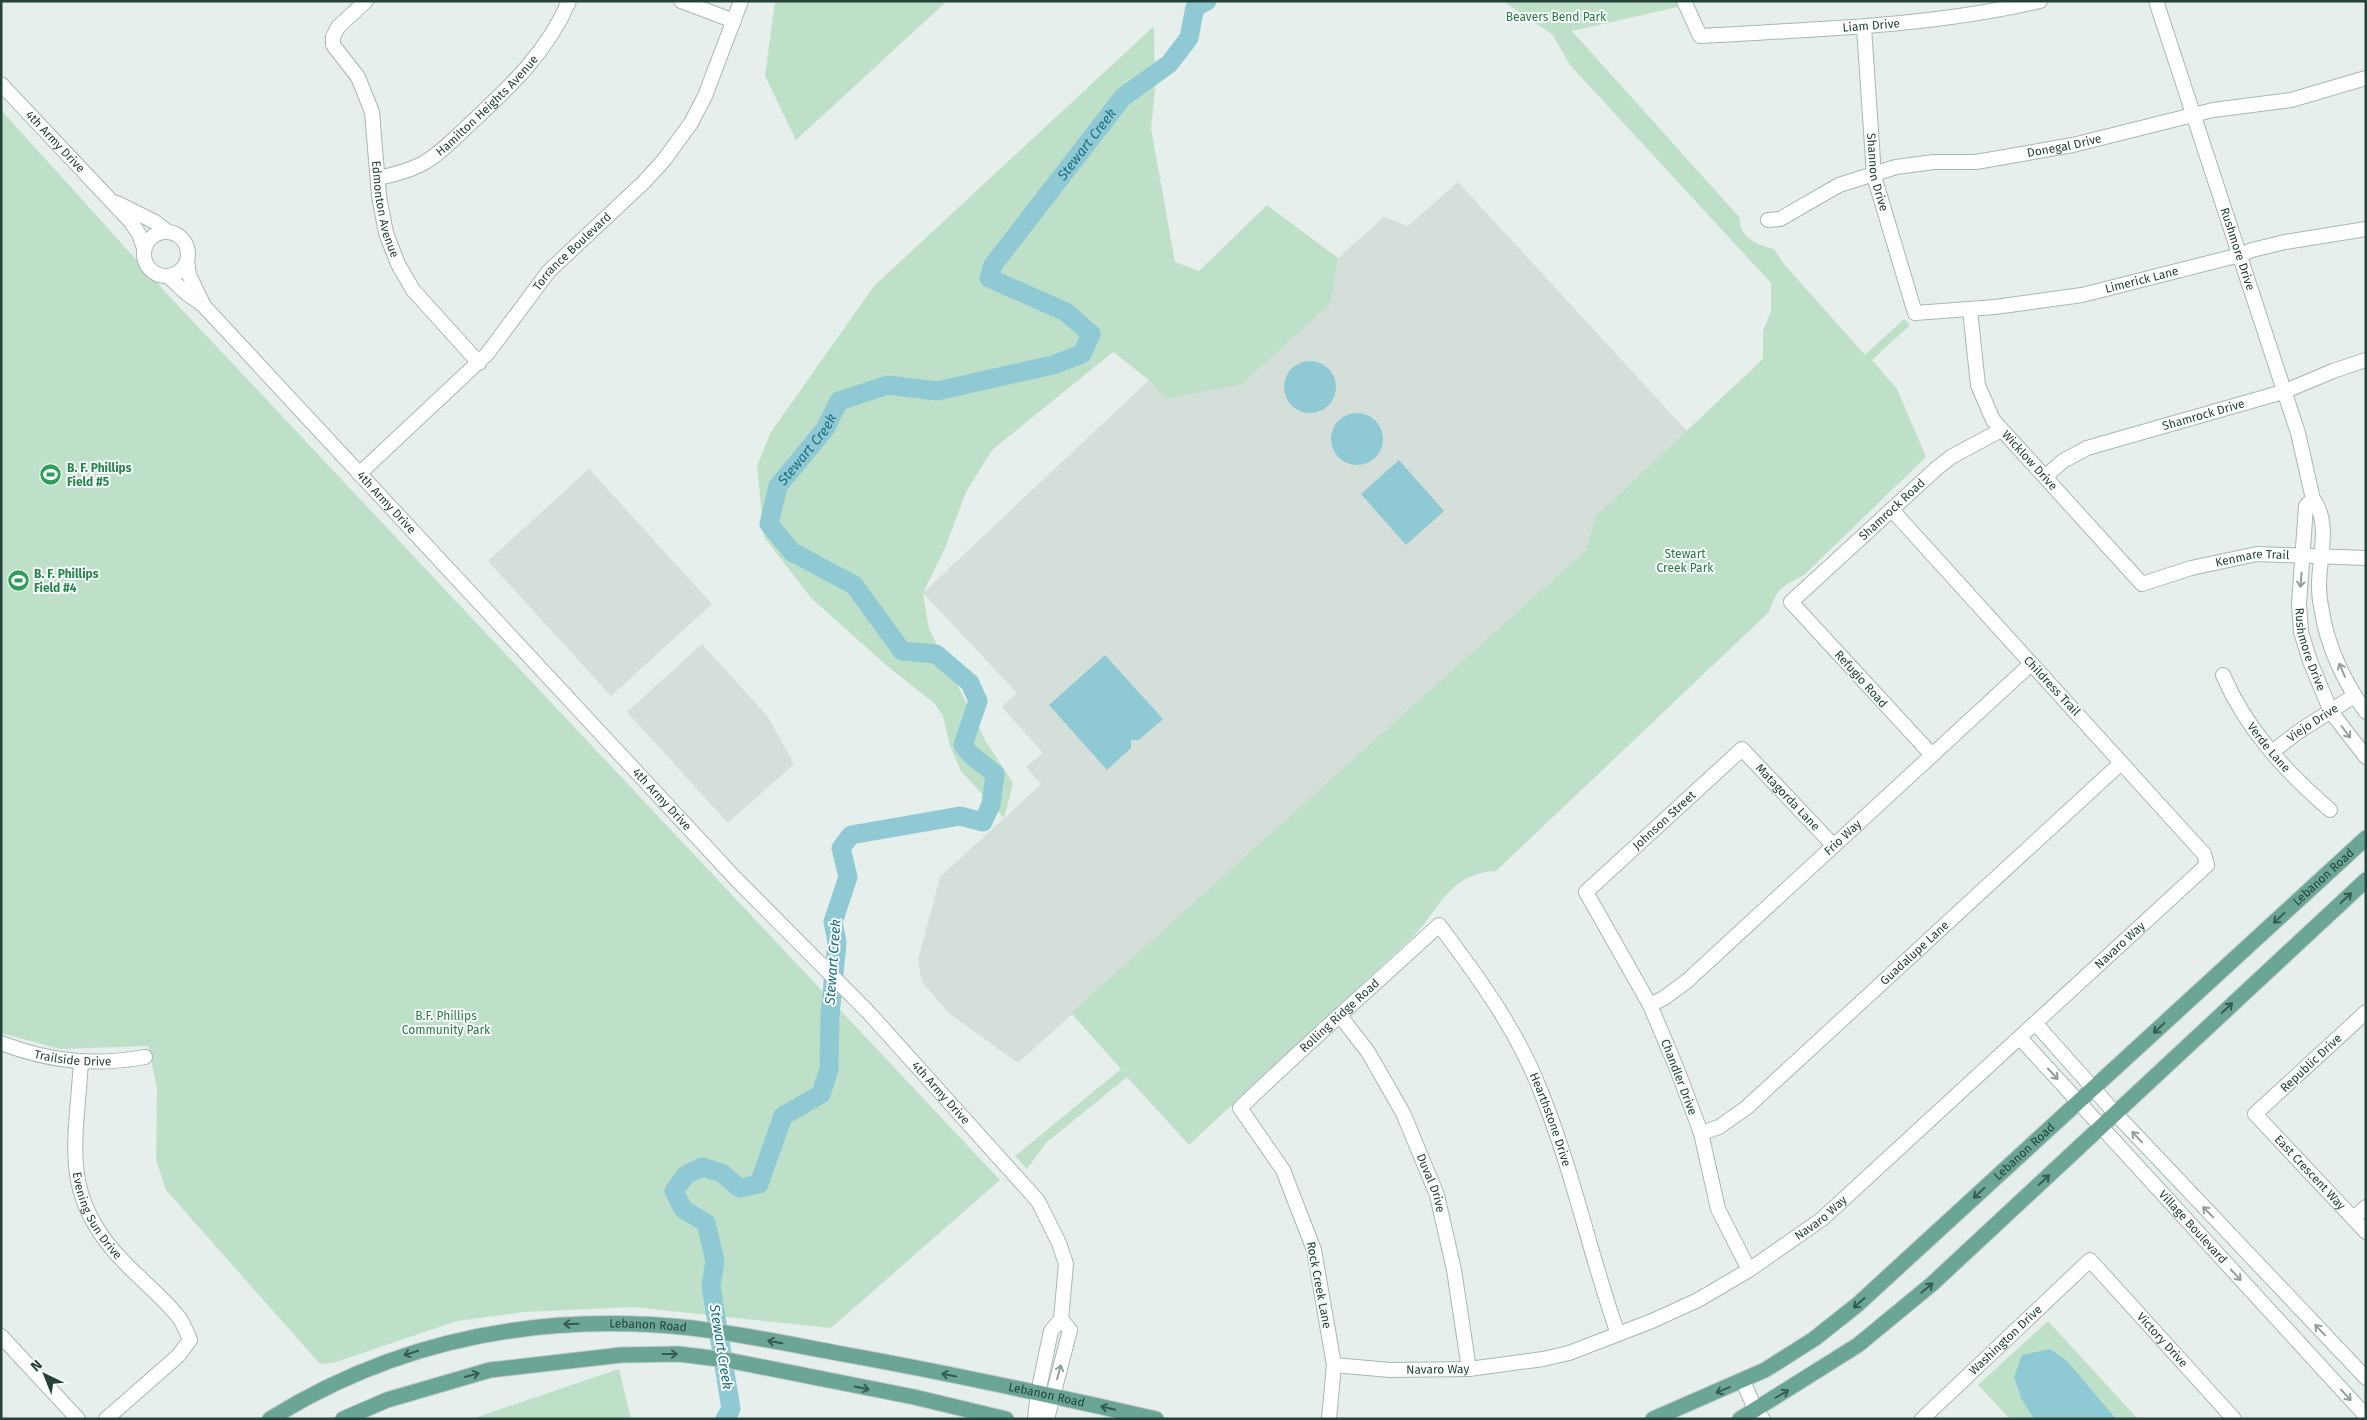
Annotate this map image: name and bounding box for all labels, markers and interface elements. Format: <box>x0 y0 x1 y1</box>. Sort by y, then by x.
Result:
park label: Beavers Bend Park <box>1506 10 1607 24</box>
street label: Liam Drive <box>1842 16 1901 35</box>
street label: Hamilton Heights Avenue <box>433 52 541 159</box>
water label: Stewart Creek <box>1053 105 1120 184</box>
street label: 4th Army Drive <box>23 108 88 175</box>
street label: Donegal Drive <box>2026 131 2103 160</box>
street label: Shannon Drive <box>1864 132 1891 213</box>
street label: Edmonton Avenue <box>369 160 402 260</box>
street label: Rushmore Drive <box>2217 206 2258 292</box>
street label: Torrance Boulevard <box>530 209 614 293</box>
street label: Limerick Lane <box>2103 264 2180 296</box>
street label: Shamrock Drive <box>2161 396 2246 433</box>
water label: Stewart Creek <box>773 411 840 489</box>
street label: Wicklow Drive <box>1999 428 2060 493</box>
place label: B. F. Phillips Field #5 <box>67 461 132 489</box>
sports icon: B. F. Phillips Field #5 <box>39 463 63 487</box>
street label: 4th Army Drive <box>354 468 419 537</box>
street label: Shamrock Road <box>1856 476 1928 543</box>
park label: Stewart Creek Park <box>1657 547 1714 575</box>
street label: Kenmare Trail <box>2214 547 2290 570</box>
place label: B. F. Phillips Field #4 <box>34 567 99 595</box>
sports icon: B. F. Phillips Field #4 <box>6 569 30 593</box>
one-way arrow <box>2296 572 2305 588</box>
street label: Rushmore Drive <box>2292 607 2329 693</box>
street label: Refugio Road <box>1832 648 1890 710</box>
street label: Childress Trail <box>2021 653 2083 719</box>
one-way arrow <box>2336 663 2346 678</box>
street label: Viejo Drive <box>2284 701 2341 745</box>
street label: Verde Lane <box>2244 720 2293 775</box>
one-way arrow <box>2340 725 2351 738</box>
street label: Matagorda Lane <box>1753 761 1823 833</box>
street label: 4th Army Drive <box>630 765 694 833</box>
street label: Johnson Street <box>1630 788 1699 853</box>
street label: Frio Way <box>1821 817 1864 858</box>
street label: Lebanon Road <box>2290 846 2357 909</box>
one-way arrow <box>2340 892 2353 904</box>
one-way arrow <box>2272 912 2285 924</box>
water label: Stewart Creek <box>821 918 844 1006</box>
street label: Guadalupe Lane <box>1877 918 1952 988</box>
street label: Navaro Way <box>2092 919 2148 972</box>
street label: Rolling Ridge Road <box>1297 976 1382 1055</box>
one-way arrow <box>2220 1002 2233 1014</box>
park label: B.F. Phillips Community Park <box>402 1009 491 1037</box>
one-way arrow <box>2152 1022 2165 1034</box>
street label: Republic Drive <box>2277 1031 2345 1095</box>
street label: Chandler Drive <box>1658 1037 1700 1117</box>
street label: Trailside Drive <box>33 1047 112 1069</box>
street label: 4th Army Drive <box>909 1058 973 1127</box>
one-way arrow <box>2047 1068 2059 1081</box>
street label: Hearthstone Drive <box>1527 1070 1574 1168</box>
street label: Lebanon Road <box>1991 1120 2058 1183</box>
one-way arrow <box>2131 1131 2143 1143</box>
street label: East Crescent Way <box>2272 1132 2348 1213</box>
street label: Duval Drive <box>1414 1152 1448 1214</box>
street label: Evening Sun Drive <box>70 1171 125 1262</box>
one-way arrow <box>2038 1174 2050 1186</box>
one-way arrow <box>1973 1187 1986 1199</box>
street label: Village Boulevard <box>2156 1187 2230 1266</box>
street label: Navaro Way <box>1792 1193 1850 1243</box>
one-way arrow <box>2202 1206 2214 1219</box>
street label: Rock Creek Lane <box>1304 1240 1334 1330</box>
one-way arrow <box>2230 1269 2242 1282</box>
one-way arrow <box>1920 1283 1933 1294</box>
one-way arrow <box>1853 1297 1866 1308</box>
water label: Stewart Creek <box>706 1302 736 1391</box>
street label: Washington Drive <box>1966 1302 2045 1378</box>
street label: Victory Drive <box>2134 1310 2191 1370</box>
street label: Lebanon Road <box>609 1317 687 1334</box>
one-way arrow <box>563 1320 579 1329</box>
one-way arrow <box>2314 1324 2326 1336</box>
one-way arrow <box>767 1336 783 1346</box>
one-way arrow <box>404 1349 420 1359</box>
one-way arrow <box>661 1349 677 1359</box>
north arrow <box>20 1350 70 1400</box>
text: N <box>27 1356 46 1375</box>
street label: Navaro Way <box>1406 1362 1470 1377</box>
one-way arrow <box>1055 1364 1065 1380</box>
one-way arrow <box>942 1369 958 1379</box>
one-way arrow <box>463 1370 479 1380</box>
street label: Lebanon Road <box>1007 1380 1086 1410</box>
one-way arrow <box>854 1383 870 1393</box>
one-way arrow <box>1716 1385 1731 1395</box>
one-way arrow <box>1774 1388 1788 1398</box>
one-way arrow <box>2340 1388 2352 1401</box>
one-way arrow <box>1101 1403 1117 1412</box>

